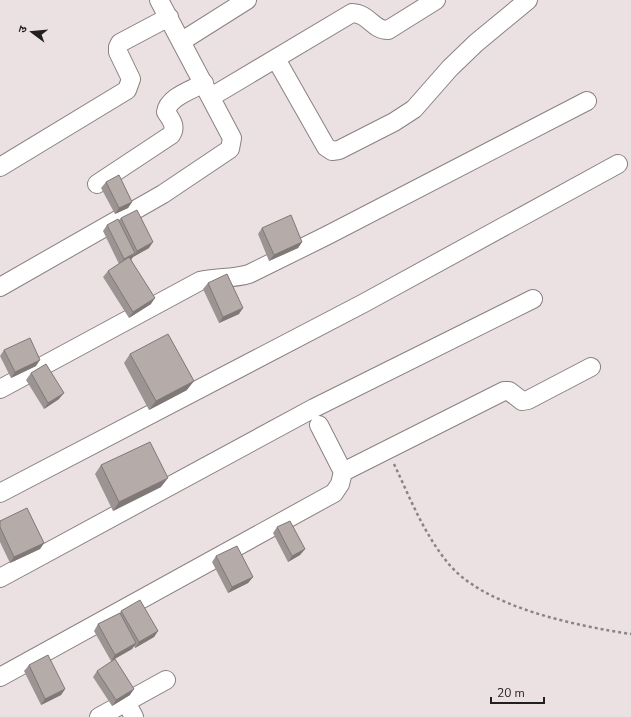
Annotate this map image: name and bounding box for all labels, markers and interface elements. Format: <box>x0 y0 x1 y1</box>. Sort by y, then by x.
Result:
north arrow <box>12 12 52 52</box>
text: उ <box>15 24 31 35</box>
scale bar <box>491 679 544 705</box>
text: 20 m <box>497 685 525 701</box>

